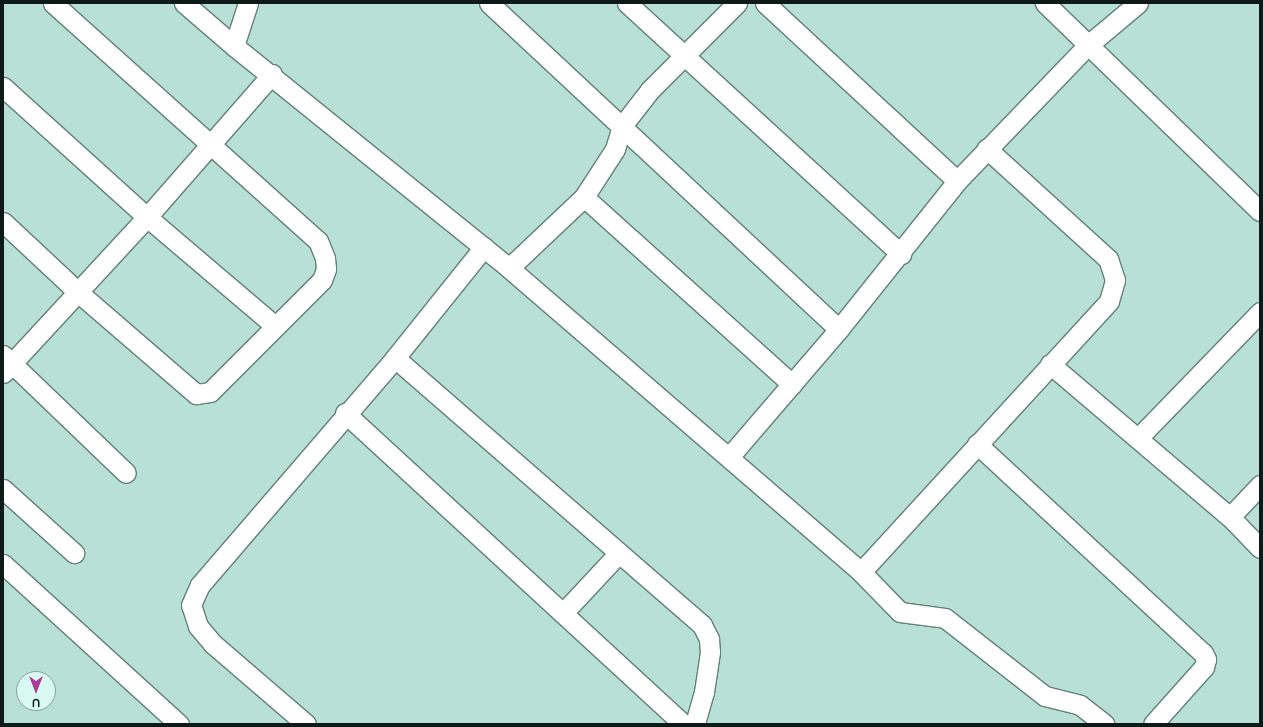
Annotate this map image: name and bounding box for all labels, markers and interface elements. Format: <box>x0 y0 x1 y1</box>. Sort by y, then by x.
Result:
north arrow <box>16 671 56 711</box>
text: U <box>32 696 40 709</box>

